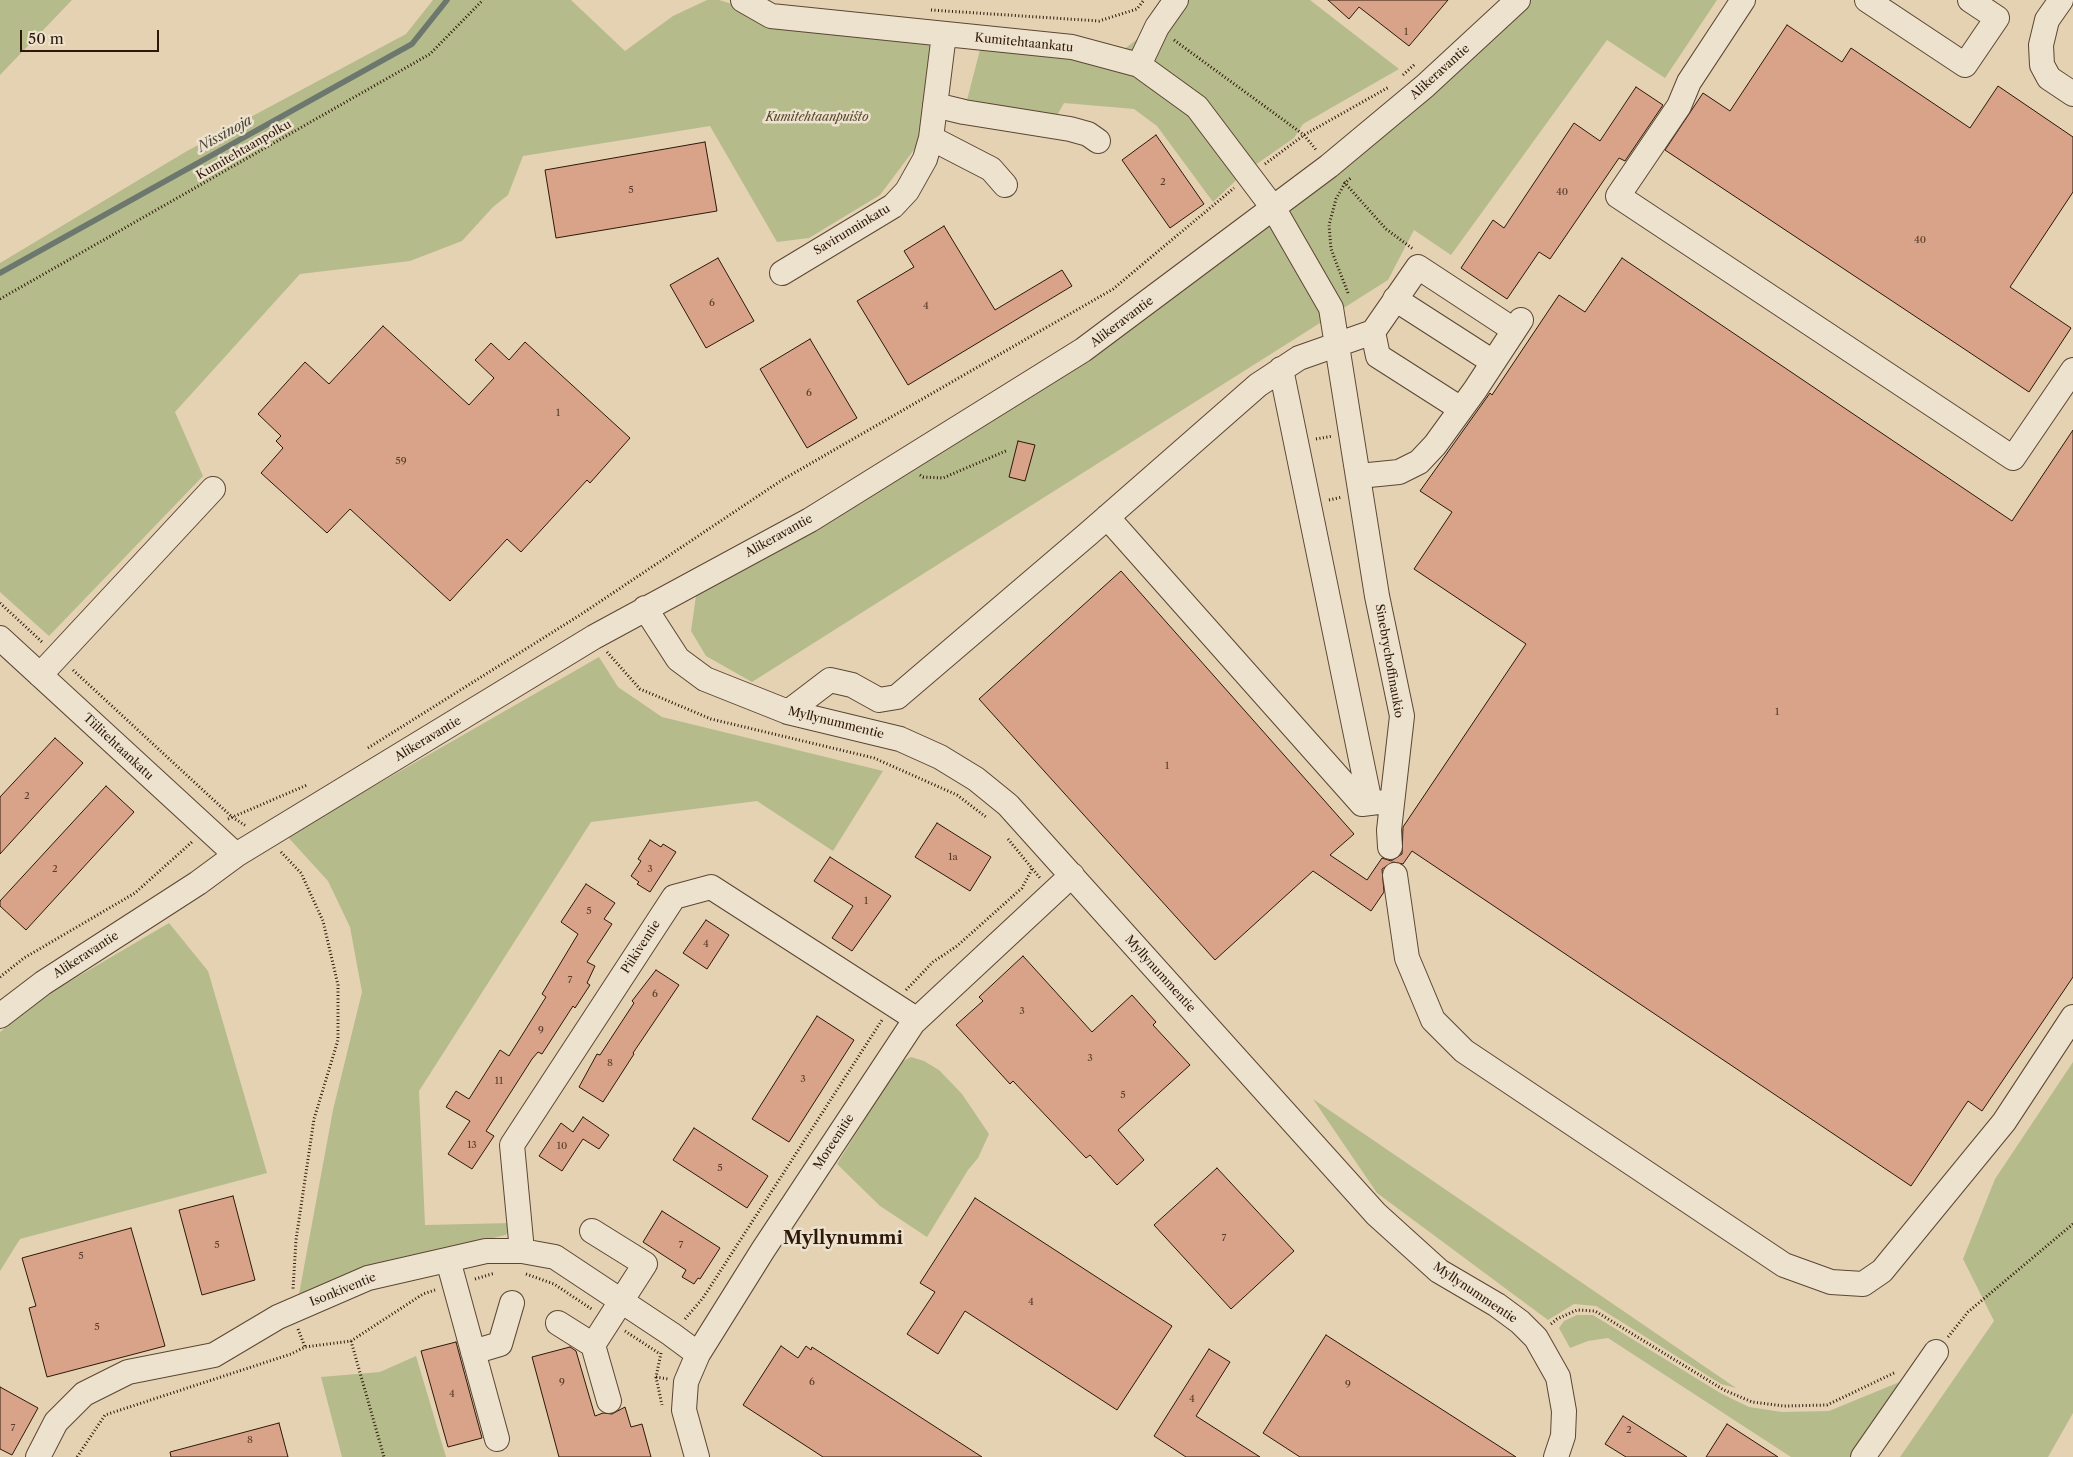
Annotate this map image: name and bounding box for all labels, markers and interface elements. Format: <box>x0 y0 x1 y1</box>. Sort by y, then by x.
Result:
scale bar <box>22 20 161 52</box>
house number: 1 <box>1404 26 1408 38</box>
text: 50 m <box>28 29 64 48</box>
street label: Kumitehtaankatu <box>974 31 1074 55</box>
street label: Alikeravantie <box>1407 42 1473 102</box>
park label: Kumitehtaanpuisto <box>765 111 869 125</box>
water label: Nissinoja <box>195 112 255 156</box>
street label: Kumitehtaanpolku <box>194 117 294 183</box>
house number: 2 <box>1160 176 1166 188</box>
house number: 5 <box>628 184 634 196</box>
house number: 40 <box>1556 186 1568 198</box>
street label: Savirunninkatu <box>811 202 893 258</box>
house number: 40 <box>1914 234 1926 246</box>
street label: Alikeravantie <box>1088 294 1156 350</box>
house number: 6 <box>709 297 715 309</box>
house number: 4 <box>923 300 929 312</box>
house number: 6 <box>806 387 812 399</box>
house number: 1 <box>556 407 560 419</box>
house number: 59 <box>395 455 407 467</box>
street label: Alikeravantie <box>743 512 815 560</box>
street label: Sinebrychoffinaukio <box>1372 603 1406 719</box>
street label: Myllynummentie <box>787 704 885 742</box>
house number: 1 <box>1775 706 1779 718</box>
street label: Tiilitehtaankatu <box>80 711 156 783</box>
street label: Alikeravantie <box>392 714 464 764</box>
house number: 1 <box>1165 760 1169 772</box>
house number: 2 <box>24 790 30 802</box>
house number: 1a <box>948 851 958 863</box>
house number: 2 <box>52 863 58 875</box>
house number: 3 <box>647 863 653 875</box>
house number: 1 <box>864 895 868 907</box>
house number: 5 <box>586 905 592 917</box>
street label: Piikiventie <box>618 918 664 976</box>
street label: Alikeravantie <box>51 929 121 981</box>
street label: Myllynummentie <box>1122 933 1198 1015</box>
house number: 4 <box>703 938 709 950</box>
house number: 7 <box>568 974 572 986</box>
house number: 6 <box>652 988 658 1000</box>
house number: 3 <box>1019 1005 1025 1017</box>
house number: 9 <box>538 1024 544 1036</box>
house number: 3 <box>1087 1052 1093 1064</box>
house number: 8 <box>607 1057 613 1069</box>
house number: 3 <box>800 1073 806 1085</box>
house number: 11 <box>495 1075 503 1087</box>
house number: 5 <box>1120 1089 1126 1101</box>
street label: Moreenitie <box>811 1112 857 1172</box>
house number: 13 <box>467 1139 477 1151</box>
house number: 10 <box>557 1140 567 1152</box>
house number: 5 <box>717 1162 723 1174</box>
district label: Myllynummi <box>783 1228 903 1250</box>
house number: 7 <box>1222 1232 1226 1244</box>
house number: 5 <box>214 1239 220 1251</box>
house number: 7 <box>679 1239 683 1251</box>
house number: 5 <box>78 1250 84 1262</box>
street label: Myllynummentie <box>1430 1260 1520 1326</box>
street label: Isonkiventie <box>308 1270 378 1310</box>
house number: 4 <box>1028 1296 1034 1308</box>
house number: 5 <box>94 1321 100 1333</box>
house number: 9 <box>559 1376 565 1388</box>
house number: 6 <box>809 1376 815 1388</box>
house number: 9 <box>1345 1378 1351 1390</box>
house number: 4 <box>449 1388 455 1400</box>
house number: 4 <box>1189 1393 1195 1405</box>
house number: 7 <box>11 1422 15 1434</box>
house number: 2 <box>1626 1424 1632 1436</box>
house number: 8 <box>247 1434 253 1446</box>

